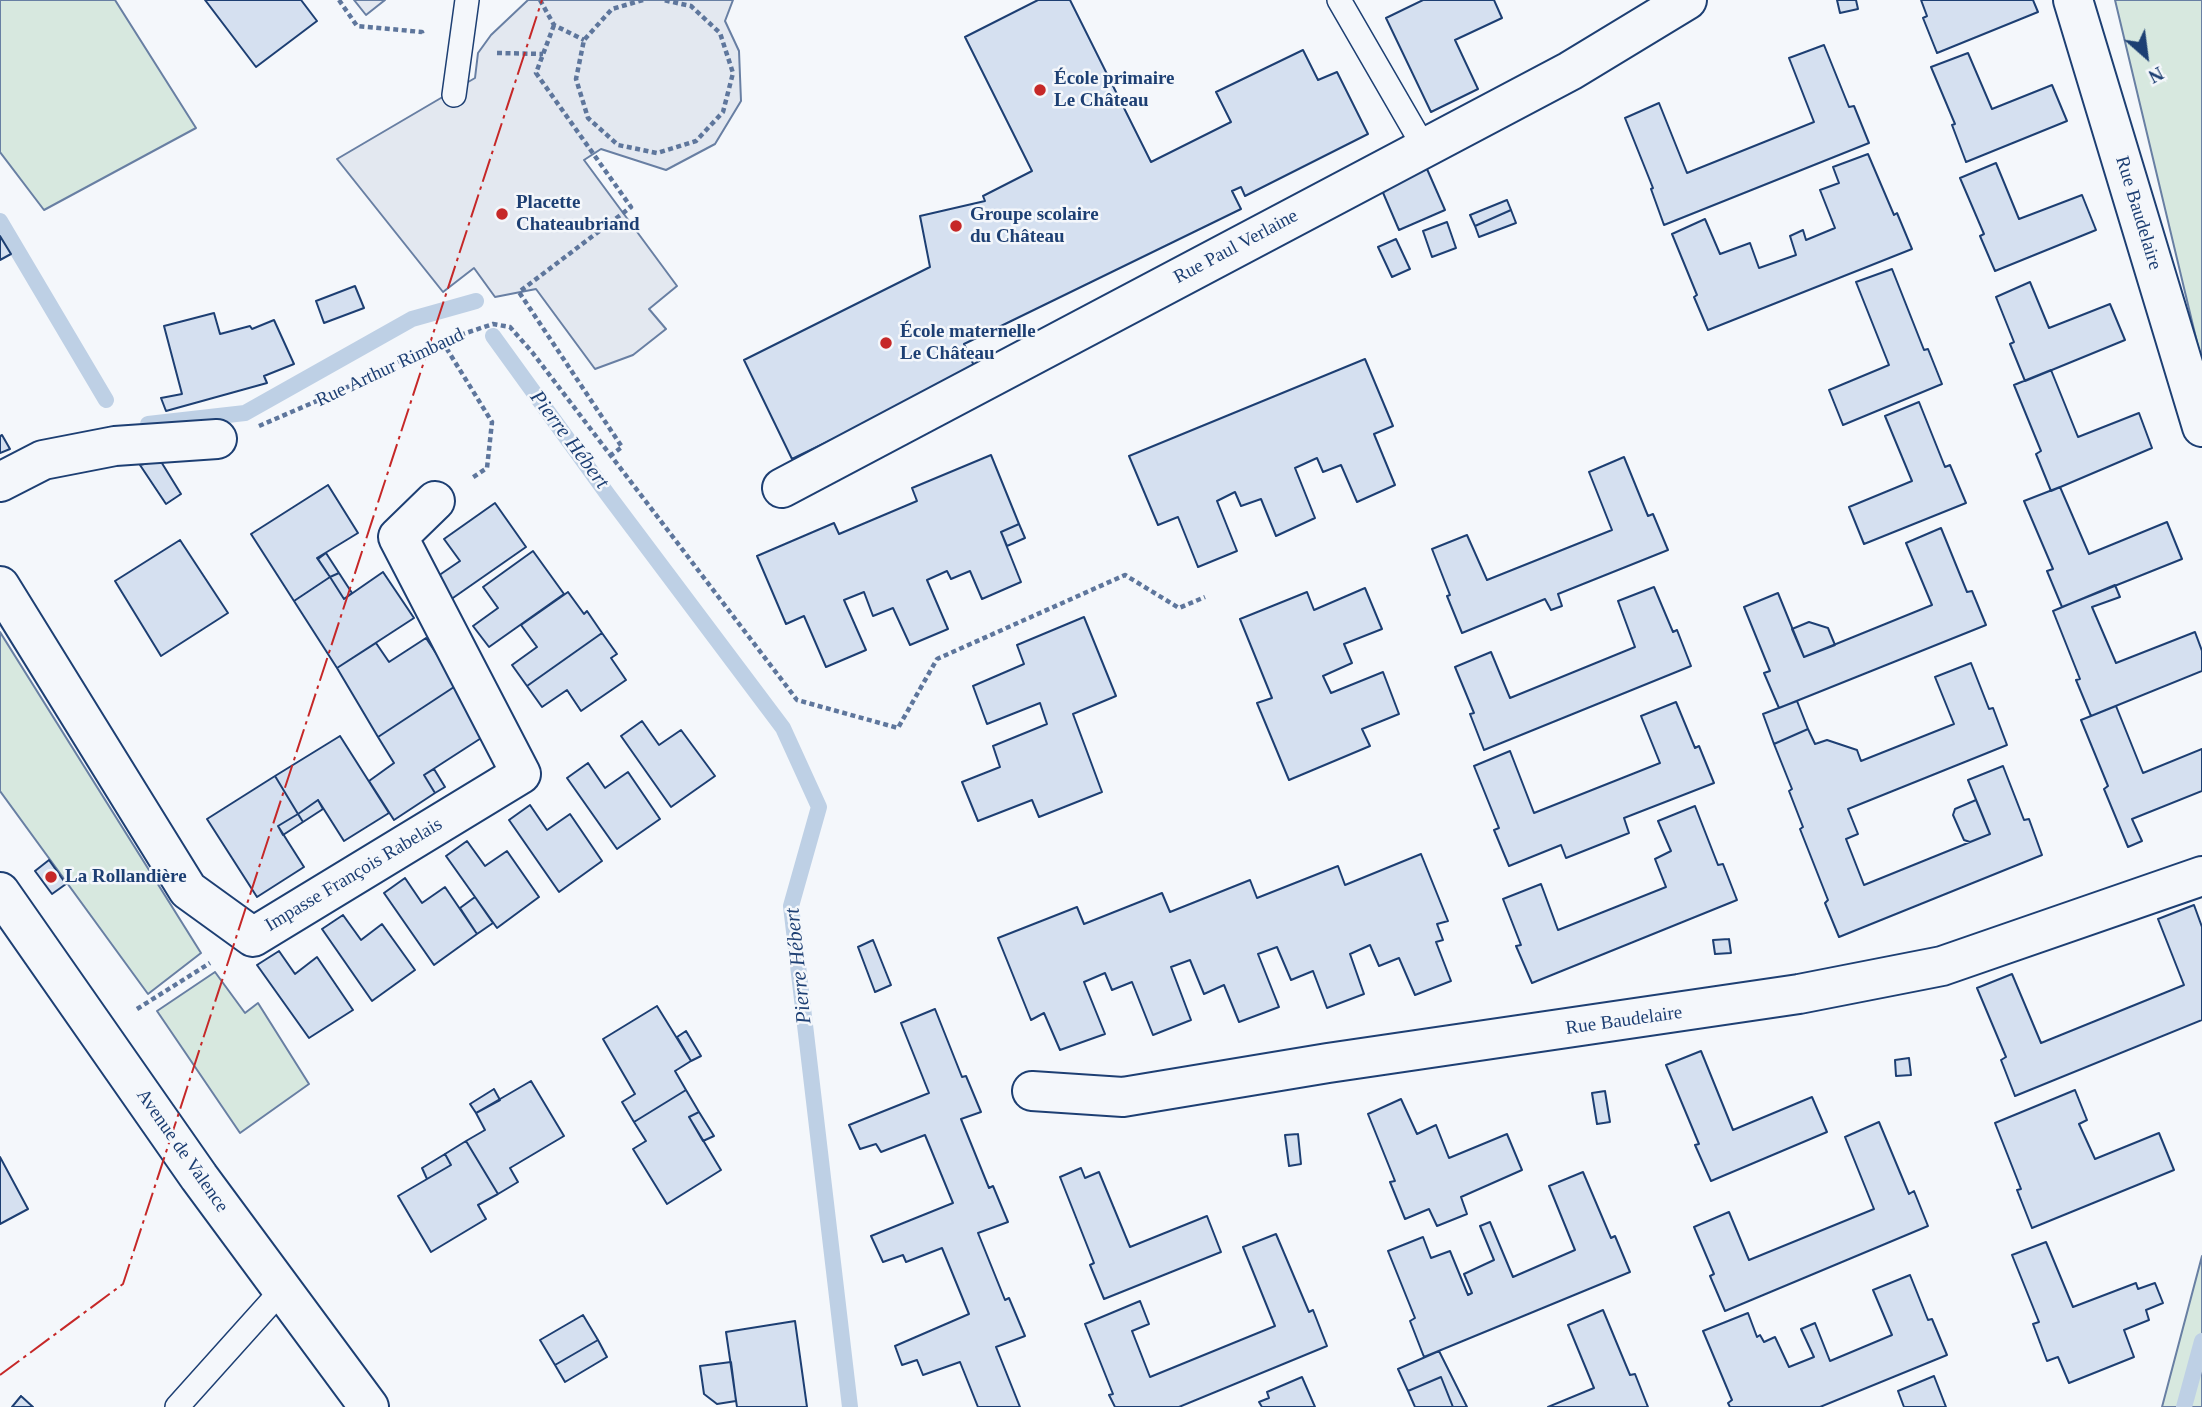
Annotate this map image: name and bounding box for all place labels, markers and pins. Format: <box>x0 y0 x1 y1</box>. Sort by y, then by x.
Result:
place label: École primaire Le Château <box>1054 68 1174 112</box>
marker: École primaire Le Château <box>1032 82 1048 98</box>
place label: Placette Chateaubriand <box>516 192 640 236</box>
place label: Groupe scolaire du Château <box>970 204 1099 248</box>
marker: Placette Chateaubriand <box>494 206 510 222</box>
marker: Groupe scolaire du Château <box>948 218 964 234</box>
place label: École maternelle Le Château <box>900 321 1036 365</box>
marker: École maternelle Le Château <box>878 335 894 351</box>
place label: La Rollandière <box>65 866 187 888</box>
marker: La Rollandière <box>43 869 59 885</box>

